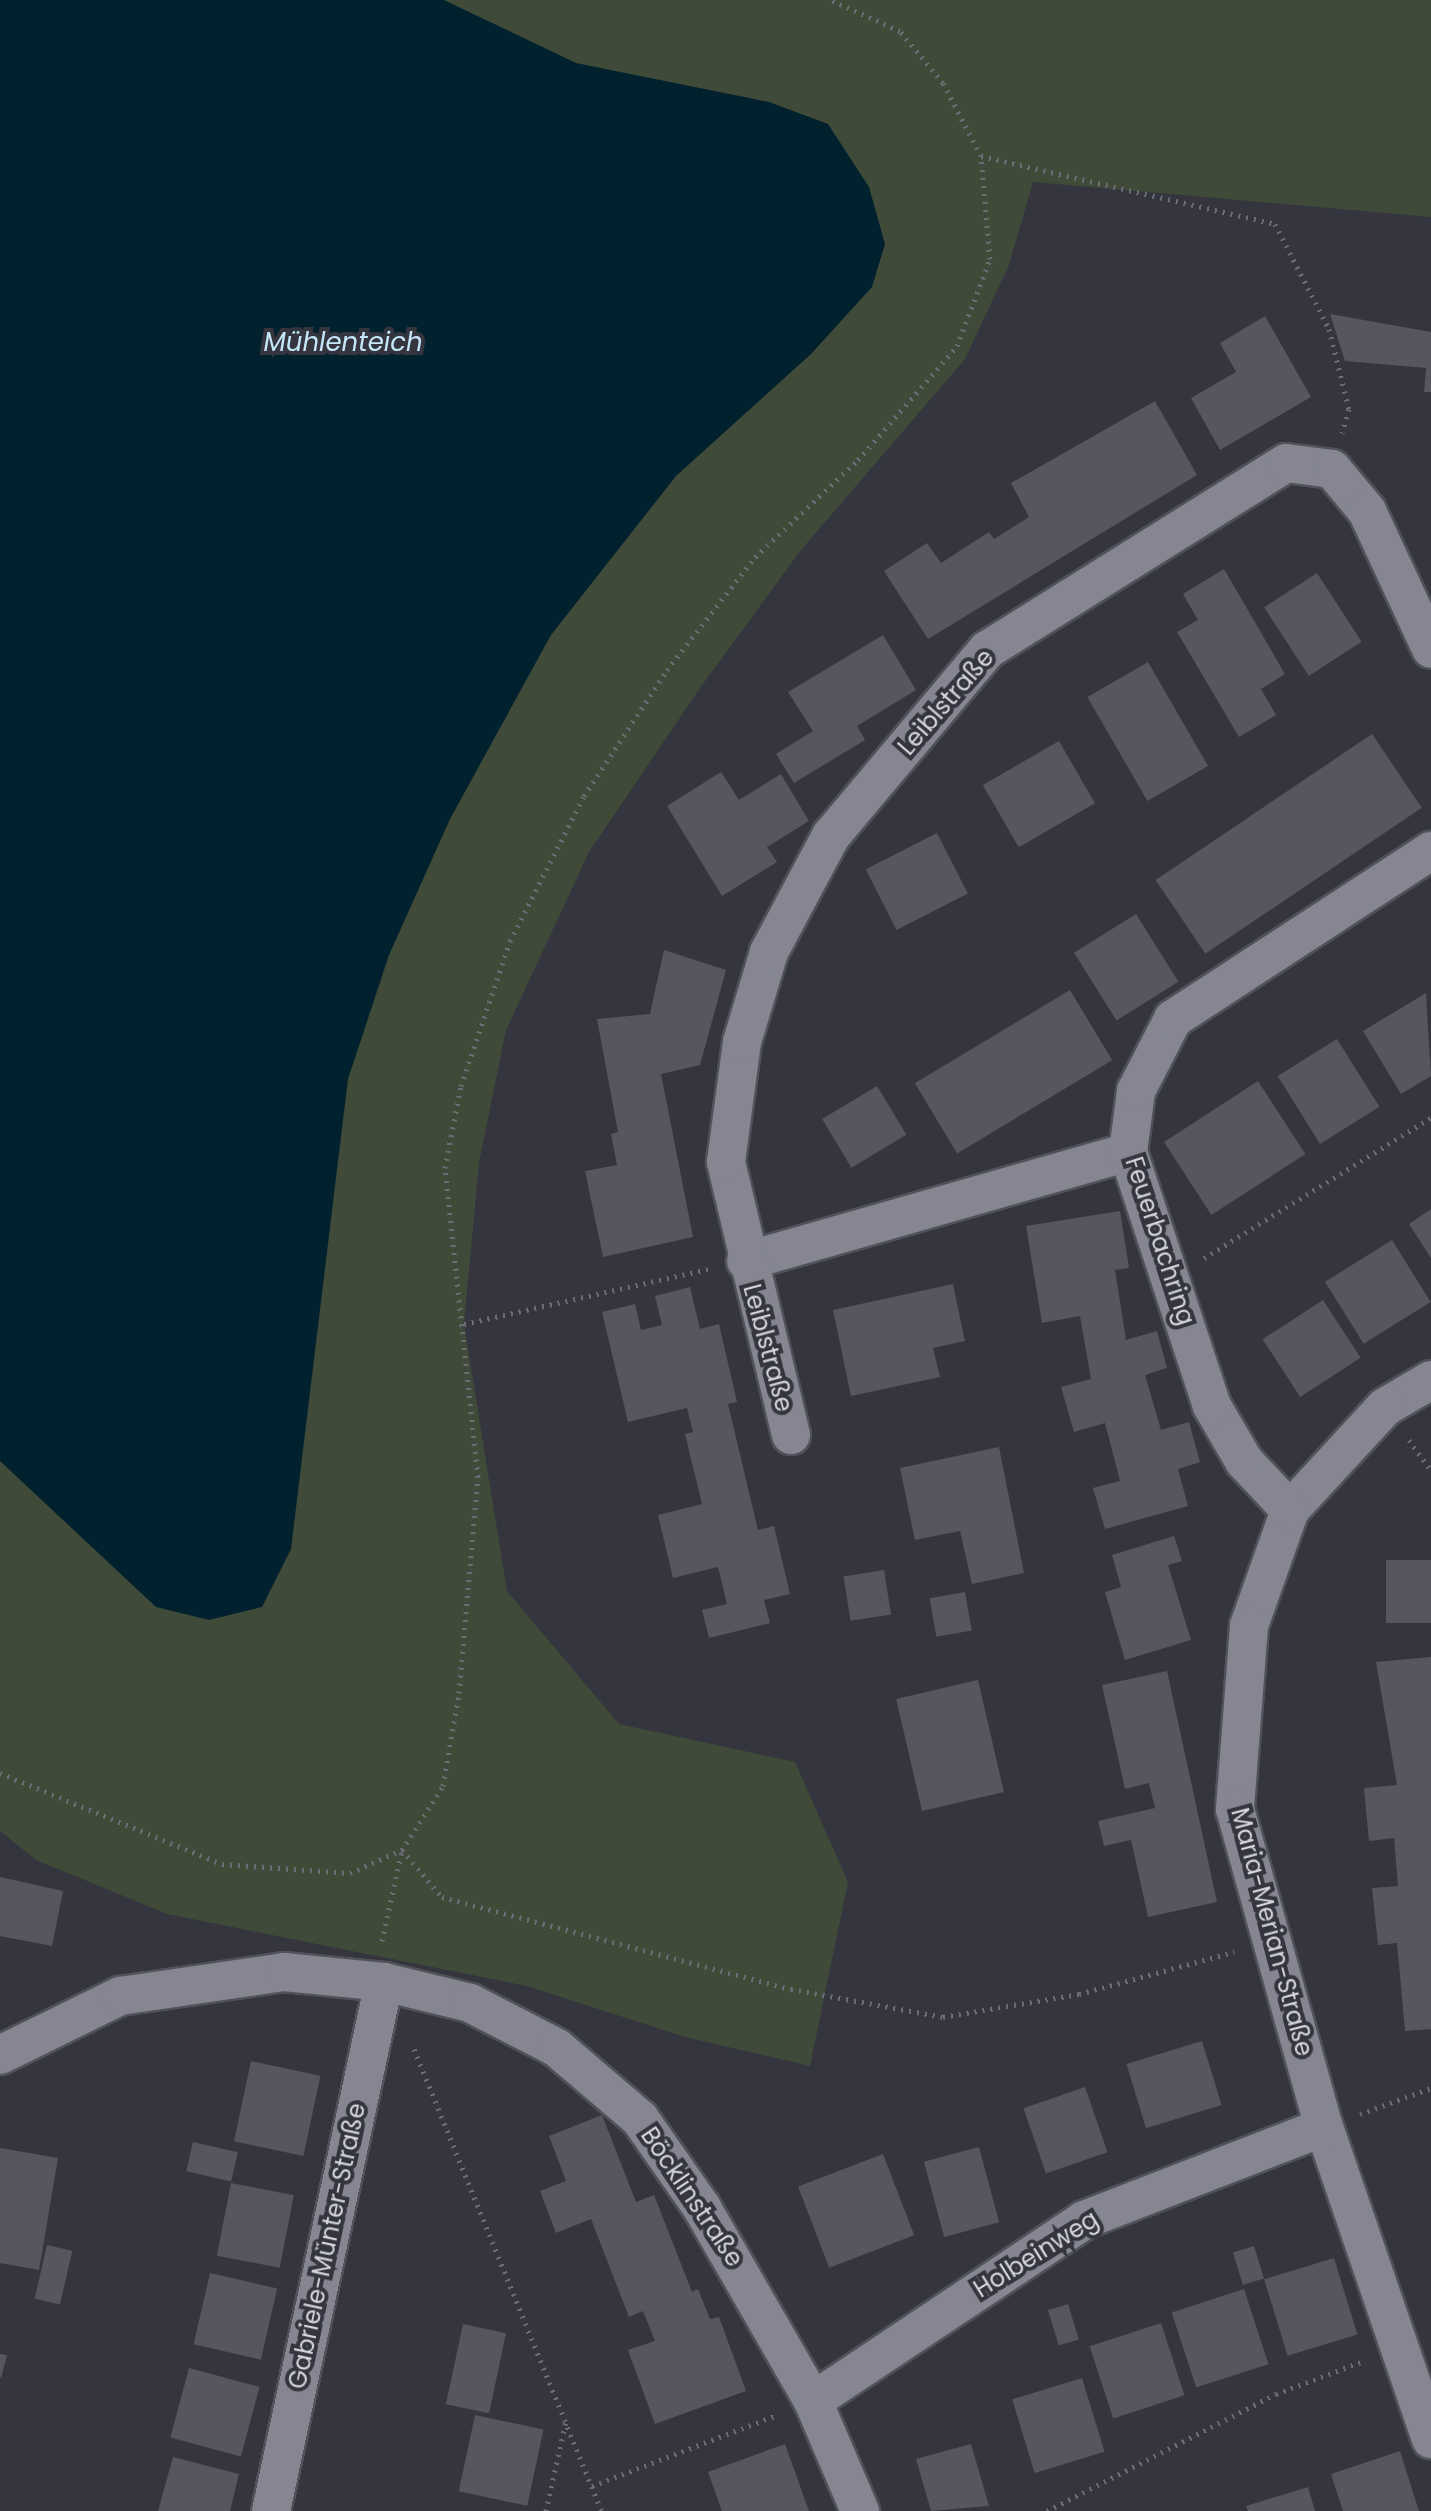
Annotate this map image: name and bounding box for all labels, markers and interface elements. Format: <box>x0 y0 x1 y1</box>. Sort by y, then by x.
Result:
water label: Mühlenteich <box>263 327 423 359</box>
street label: Leiblstraße <box>892 643 1000 761</box>
street label: Feuerbachring <box>1119 1153 1201 1329</box>
street label: Leiblstraße <box>737 1281 799 1415</box>
street label: Maria-Merian-Straße <box>1225 1805 1319 2059</box>
street label: Gabriele-Münter-Straße <box>283 2101 371 2391</box>
street label: Böcklinstraße <box>635 2122 749 2272</box>
street label: Holbeinweg <box>969 2204 1103 2304</box>

